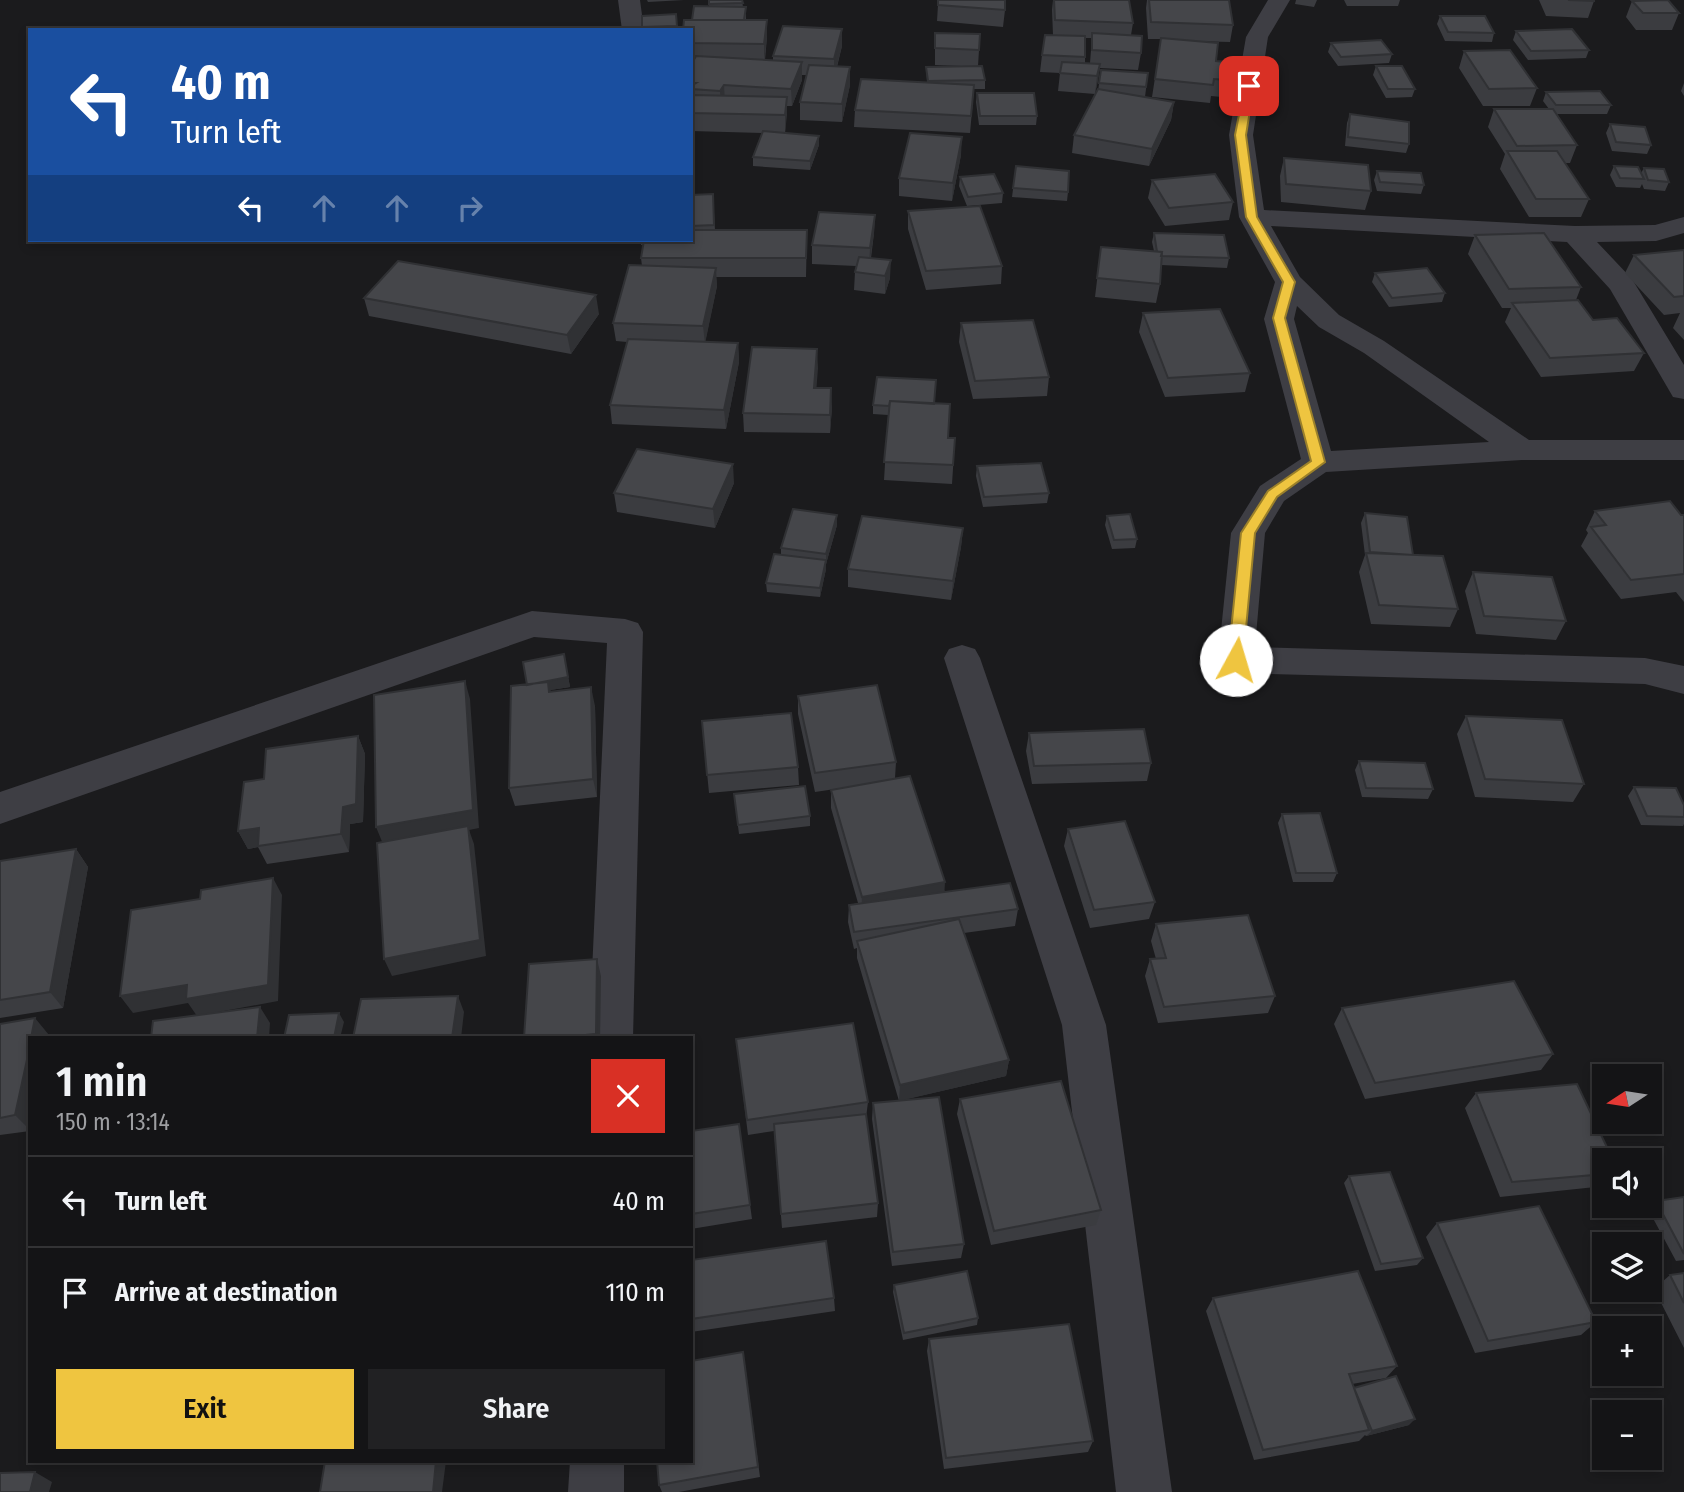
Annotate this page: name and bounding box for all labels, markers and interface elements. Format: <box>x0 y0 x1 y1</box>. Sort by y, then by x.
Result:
text: 40 m <box>171 53 271 112</box>
icon: left <box>56 56 147 147</box>
pin <box>1219 56 1279 116</box>
icon: arrive <box>1230 67 1268 105</box>
text: Turn left <box>171 113 281 151</box>
icon: left <box>232 189 270 227</box>
icon: ahead <box>305 189 343 227</box>
icon: ahead <box>378 189 416 227</box>
icon: right <box>451 189 489 227</box>
position arrow <box>1199 623 1273 697</box>
text: 1 min <box>56 1057 147 1107</box>
button: close <box>591 1059 665 1133</box>
north arrow <box>1592 1064 1662 1134</box>
map controls <box>1592 1064 1662 1470</box>
text: 150 m · 13:14 <box>56 1108 170 1136</box>
button: sound <box>1592 1148 1662 1218</box>
icon: left <box>56 1183 94 1221</box>
text: Turn left <box>115 1186 207 1217</box>
text: 40 m <box>613 1186 665 1217</box>
button: layers <box>1592 1232 1662 1302</box>
icon: arrive <box>56 1274 94 1312</box>
text: Arrive at destination <box>115 1277 338 1308</box>
text: 110 m <box>605 1277 665 1308</box>
button: + <box>1592 1316 1662 1386</box>
button: Exit <box>56 1369 354 1449</box>
button: Share <box>368 1369 665 1449</box>
button: − <box>1592 1400 1662 1470</box>

